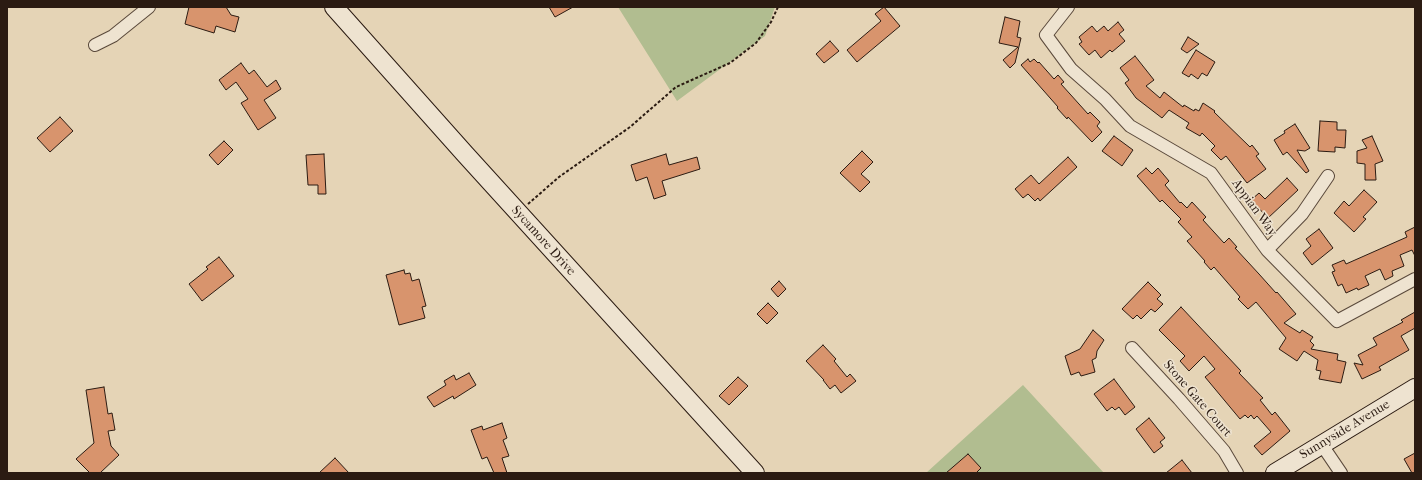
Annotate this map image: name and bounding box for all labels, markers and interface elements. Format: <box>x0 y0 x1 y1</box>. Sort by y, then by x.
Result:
street label: Appian Way <box>1228 176 1280 240</box>
street label: Sycamore Drive <box>508 203 578 279</box>
street label: Stone Gate Court <box>1159 357 1235 441</box>
street label: Sunnyside Avenue <box>1297 397 1393 463</box>

